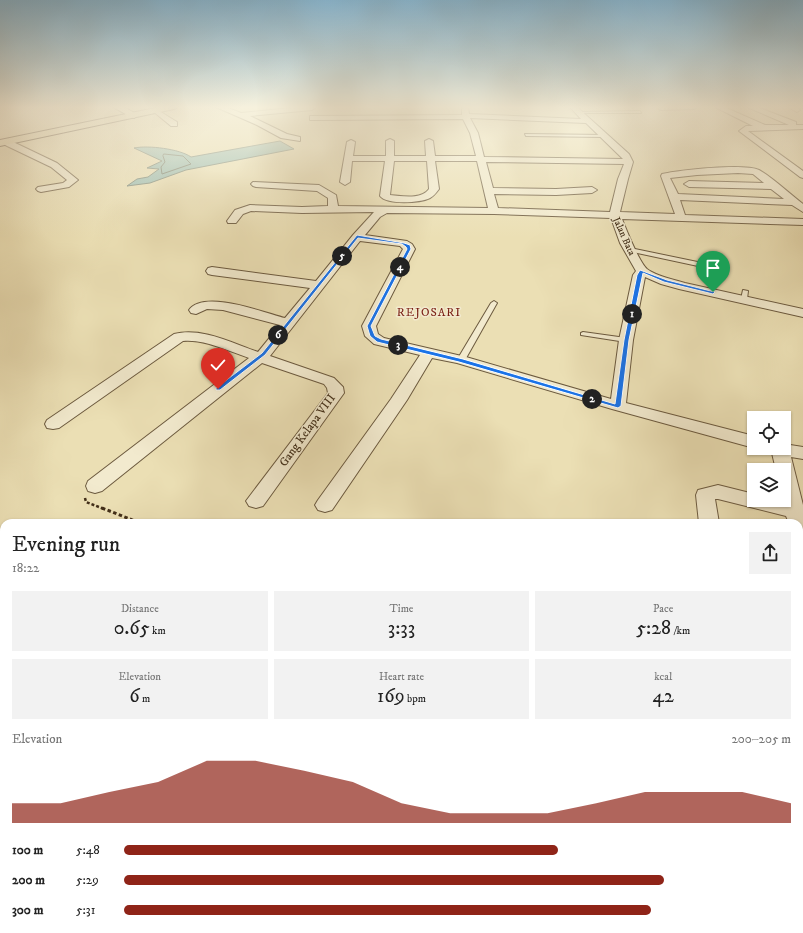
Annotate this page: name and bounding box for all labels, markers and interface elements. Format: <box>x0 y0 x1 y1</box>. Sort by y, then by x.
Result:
street label: Jalan Bata <box>610 214 638 258</box>
pin: 5 <box>332 246 352 266</box>
text: 5 <box>339 249 345 263</box>
pin <box>696 251 730 292</box>
pin: 4 <box>390 257 410 277</box>
icon: arrive <box>702 257 724 279</box>
text: 4 <box>397 260 403 274</box>
pin: 1 <box>622 304 642 324</box>
district label: REJOSARI <box>397 305 461 320</box>
text: 1 <box>630 307 634 321</box>
pin: 6 <box>268 325 288 345</box>
text: 6 <box>275 328 281 342</box>
pin: 3 <box>388 335 408 355</box>
text: 3 <box>396 338 400 352</box>
pin <box>201 348 235 389</box>
icon: check <box>207 354 229 376</box>
pin: 2 <box>582 389 602 409</box>
street label: Gang Kelapa VIII <box>276 391 339 470</box>
text: 2 <box>589 392 595 406</box>
map controls <box>747 411 791 507</box>
button: locate <box>747 411 791 455</box>
button: layers <box>747 463 791 507</box>
text: Evening run <box>12 531 120 558</box>
button: share <box>749 532 791 574</box>
text: 18:22 <box>12 560 39 576</box>
text: Distance <box>121 602 159 616</box>
text: Time <box>390 602 413 616</box>
text: Pace <box>653 602 673 616</box>
text: 0.65 <box>114 616 150 641</box>
text: 3:33 <box>388 616 415 641</box>
text: 5:28 <box>636 616 671 641</box>
text: km <box>150 624 166 638</box>
text: /km <box>671 624 690 638</box>
text: Elevation <box>119 670 161 684</box>
text: Heart rate <box>379 670 424 684</box>
text: kcal <box>654 670 672 684</box>
text: 6 <box>129 684 140 709</box>
text: 169 <box>377 684 405 709</box>
text: 42 <box>652 684 674 709</box>
text: m <box>140 692 150 706</box>
text: bpm <box>405 692 426 706</box>
text: Elevation <box>12 731 62 747</box>
text: 200–205 m <box>731 731 791 747</box>
text: 100 m <box>12 842 43 858</box>
text: 5:48 <box>76 842 100 858</box>
text: 200 m <box>12 872 45 888</box>
text: 5:29 <box>76 872 99 888</box>
text: 300 m <box>12 902 43 918</box>
text: 5:31 <box>76 902 95 918</box>

